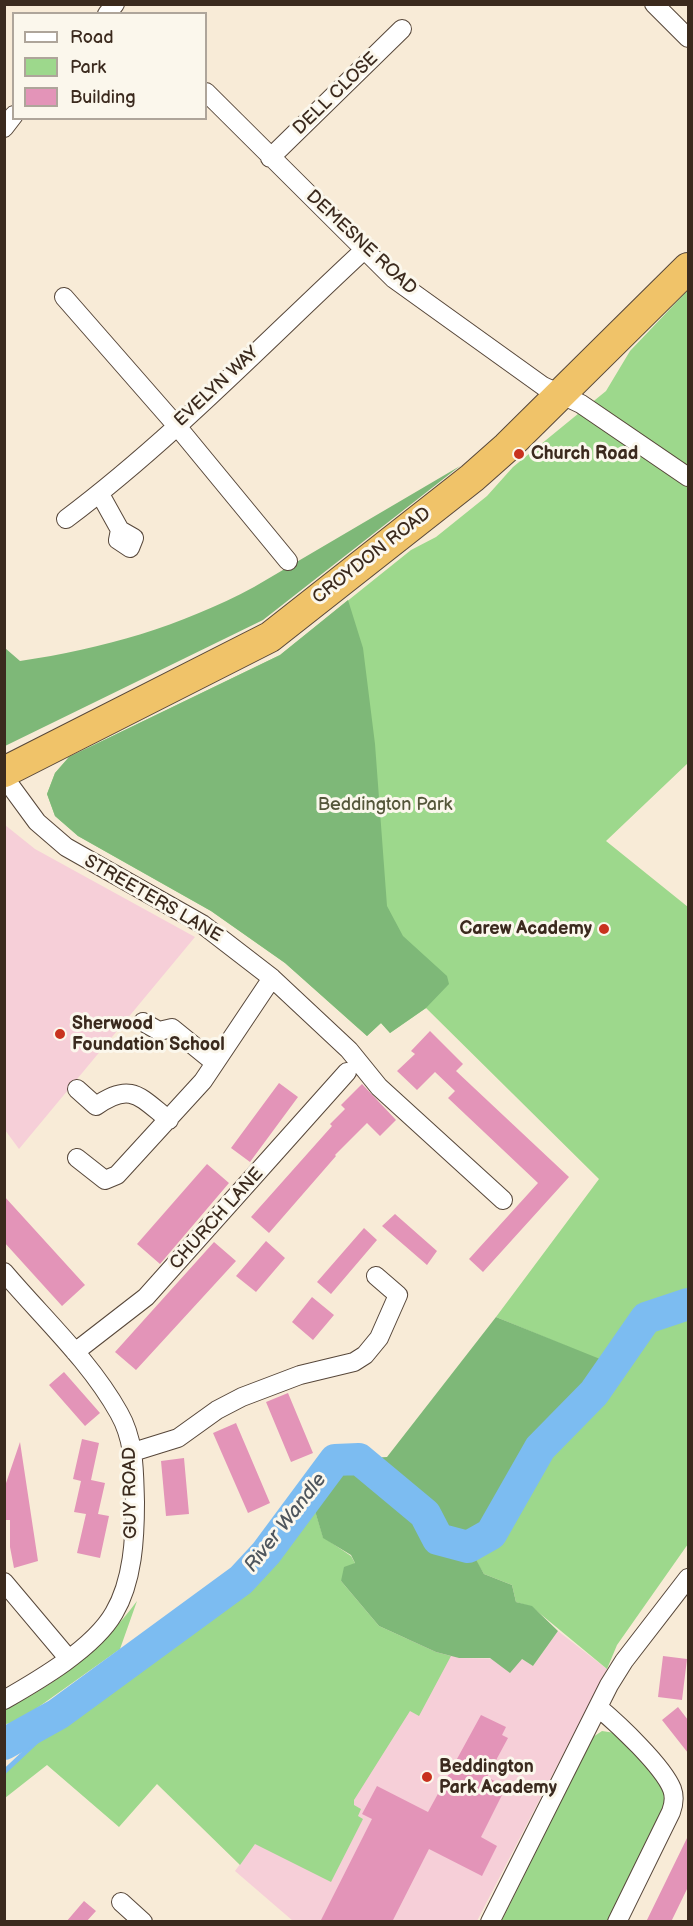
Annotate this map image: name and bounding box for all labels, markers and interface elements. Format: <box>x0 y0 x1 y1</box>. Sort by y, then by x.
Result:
legend <box>12 12 207 120</box>
text: Road <box>70 27 114 48</box>
street label: DELL CLOSE <box>289 48 383 140</box>
text: Park <box>70 57 106 78</box>
text: Building <box>70 87 136 108</box>
street label: DEMESNE ROAD <box>301 186 421 300</box>
street label: EVELYN WAY <box>170 343 264 431</box>
place label: Church Road <box>531 443 638 465</box>
marker: Church Road <box>512 447 526 461</box>
street label: CROYDON ROAD <box>309 503 435 609</box>
park label: Beddington Park <box>318 794 452 816</box>
street label: STREETERS LANE <box>80 851 226 947</box>
place label: Carew Academy <box>460 918 592 940</box>
marker: Carew Academy <box>597 922 611 936</box>
place label: Sherwood Foundation School <box>72 1013 225 1056</box>
marker: Sherwood Foundation School <box>53 1027 67 1041</box>
street label: CHURCH LANE <box>166 1164 268 1274</box>
street label: GUY ROAD <box>119 1447 143 1539</box>
water label: River Wandle <box>240 1469 332 1577</box>
place label: Beddington Park Academy <box>439 1756 557 1798</box>
marker: Beddington Park Academy <box>420 1770 434 1784</box>

